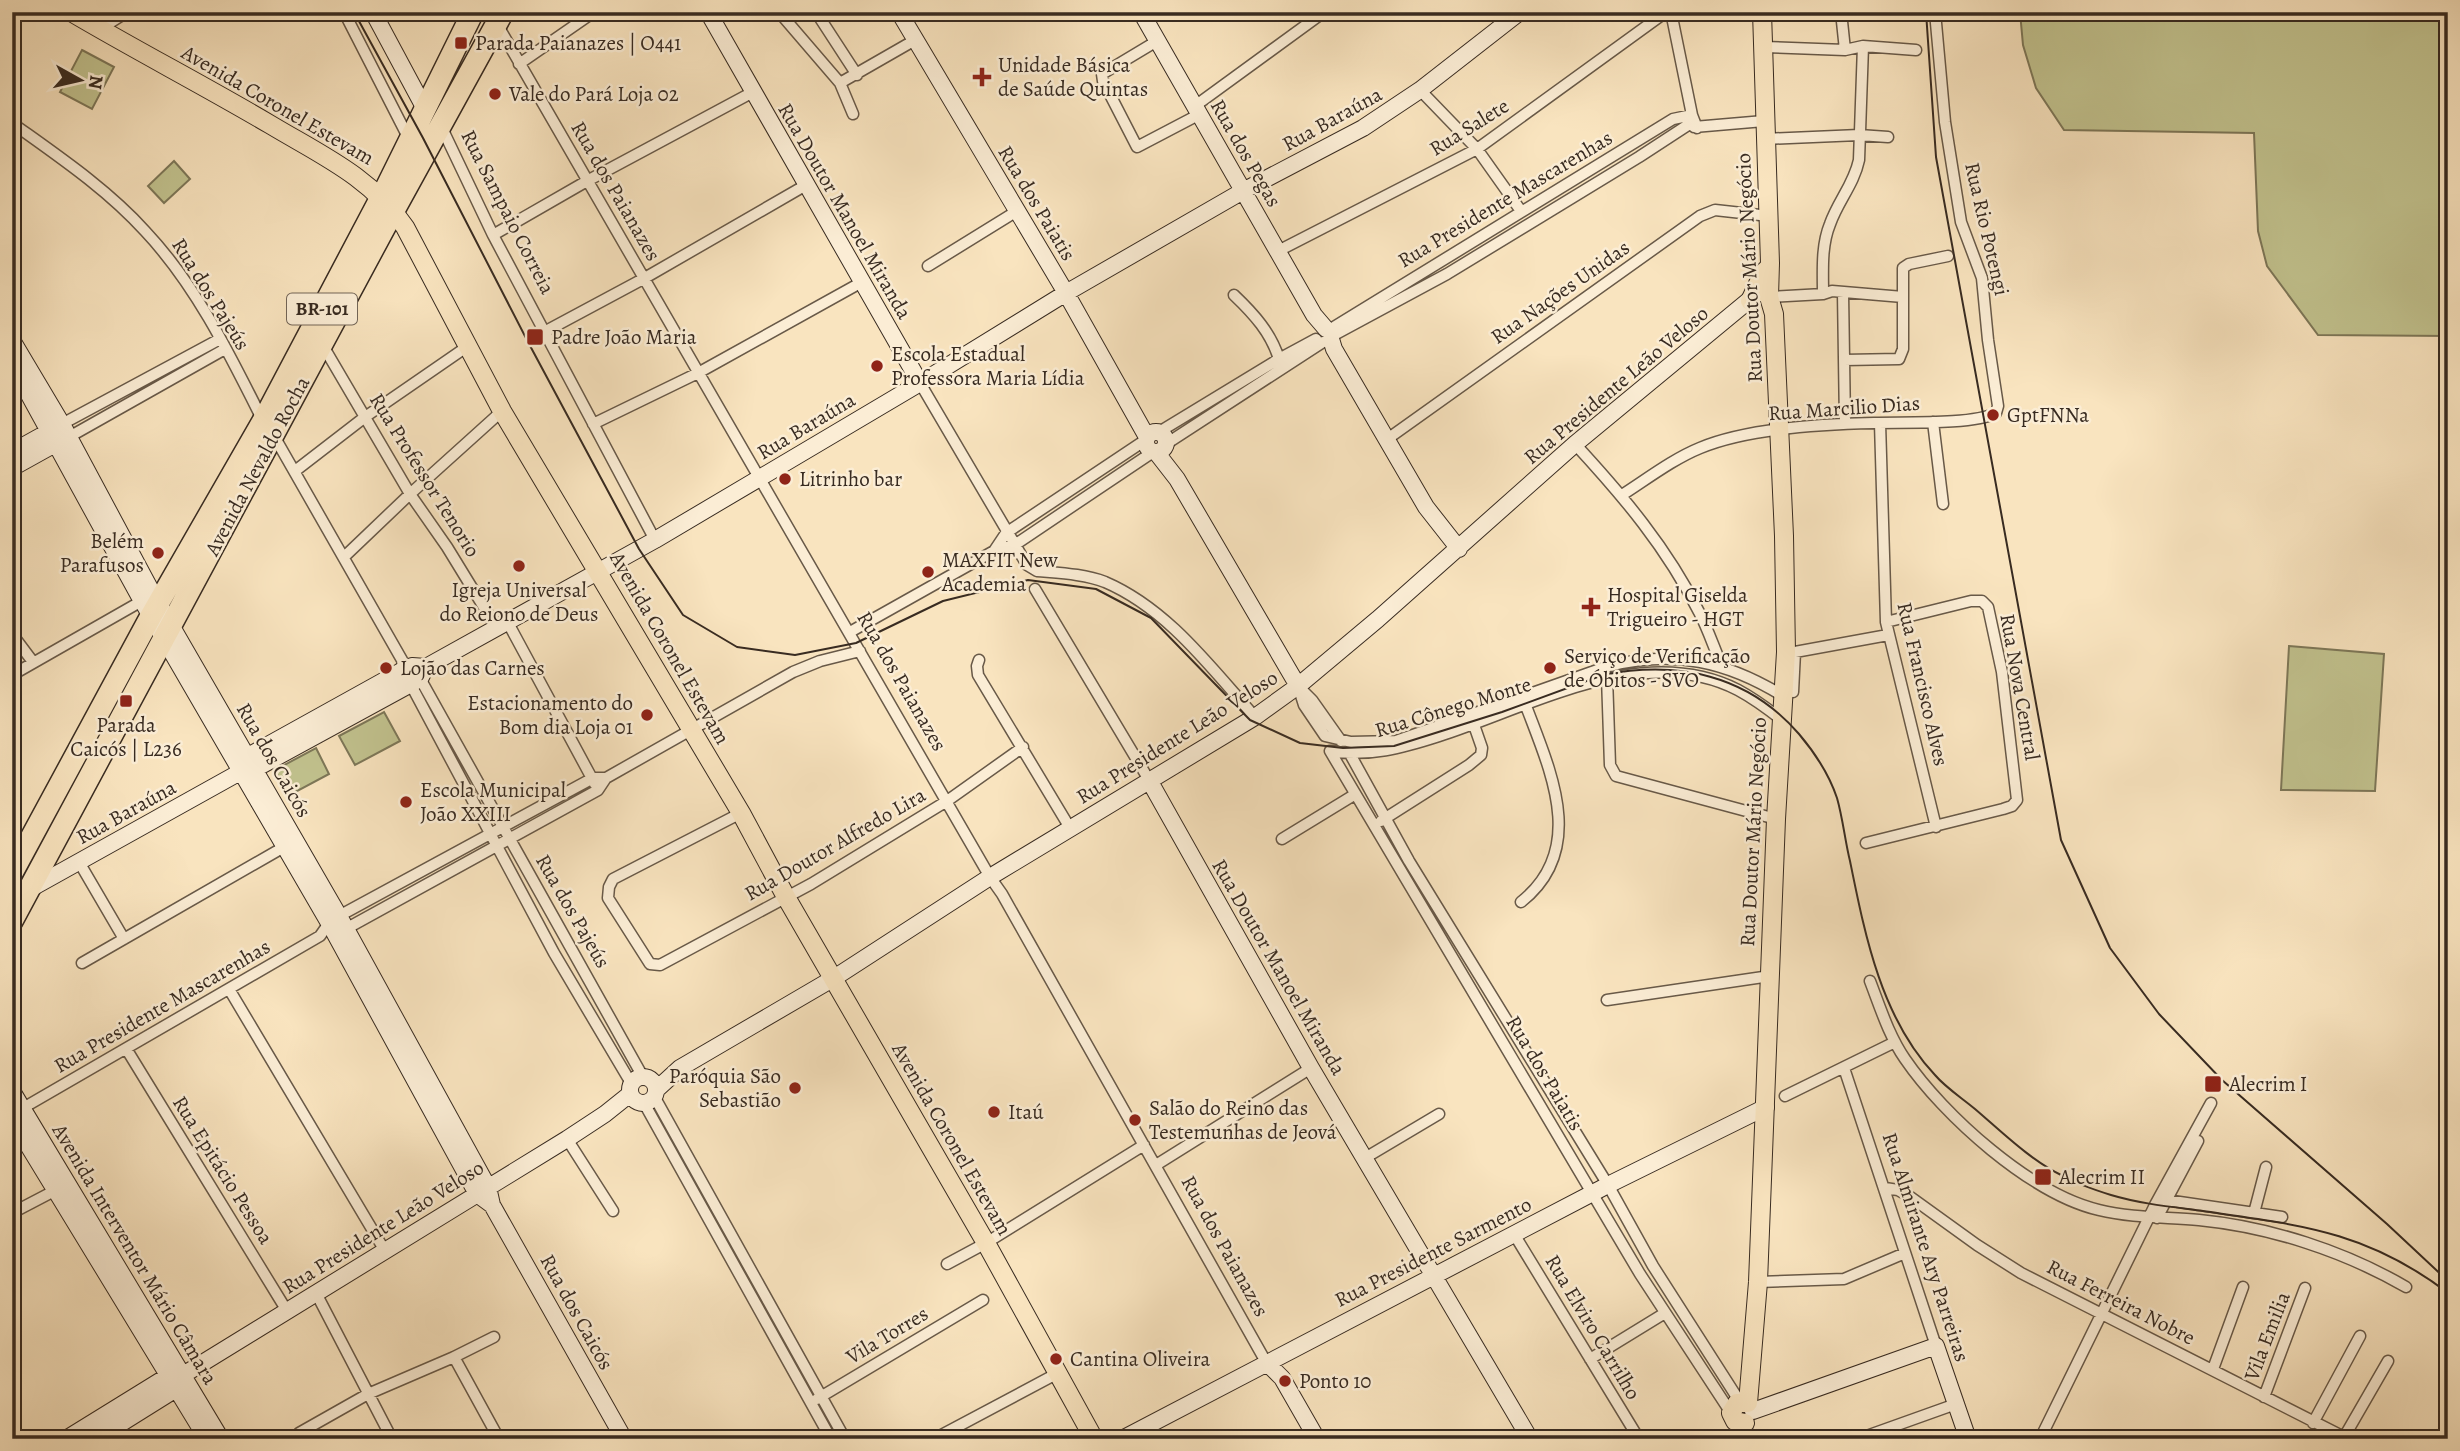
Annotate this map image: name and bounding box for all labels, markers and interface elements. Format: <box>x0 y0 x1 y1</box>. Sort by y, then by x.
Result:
place label: Parada Paianazes | O441 <box>475 29 681 57</box>
marker: Parada Paianazes | O441 <box>453 35 469 51</box>
street label: Avenida Coronel Estevam <box>176 38 379 172</box>
north arrow <box>46 46 116 116</box>
place label: Unidade Básica de Saúde Quintas <box>998 51 1148 103</box>
marker: Unidade Básica de Saúde Quintas <box>972 67 992 87</box>
text: N <box>82 74 110 91</box>
place label: Vale do Pará Loja 02 <box>508 80 679 108</box>
street label: Rua Baraúna <box>1277 80 1387 158</box>
marker: Vale do Pará Loja 02 <box>487 86 503 102</box>
street label: Rua Salete <box>1424 92 1514 162</box>
street label: Rua dos Pegas <box>1204 94 1288 212</box>
street label: Rua Doutor Manoel Miranda <box>772 98 919 324</box>
street label: Rua dos Paianazes <box>565 116 667 266</box>
street label: Rua Presidente Mascarenhas <box>1393 124 1617 274</box>
street label: Rua Sampaio Correia <box>454 125 562 299</box>
street label: Rua dos Paiatis <box>992 140 1082 266</box>
street label: Rua Doutor Mário Negócio <box>1729 153 1769 383</box>
street label: Rua Rio Potengi <box>1958 160 2016 298</box>
street label: Rua dos Pajeús <box>165 233 257 355</box>
street label: Rua Nações Unidas <box>1485 234 1635 350</box>
road number: BR-101 <box>287 294 357 324</box>
street label: Rua Presidente Leão Veloso <box>1518 299 1714 471</box>
place label: Padre João Maria <box>551 323 697 351</box>
marker: Padre João Maria <box>525 327 545 347</box>
place label: Escola Estadual Professora Maria Lídia <box>891 340 1085 392</box>
marker: Escola Estadual Professora Maria Lídia <box>869 358 885 374</box>
street label: Avenida Nevaldo Rocha <box>197 371 316 561</box>
street label: Rua Baraúna <box>752 386 861 466</box>
street label: Rua Professor Tenorio <box>363 388 487 562</box>
street label: Rua Marcilio Dias <box>1767 389 1921 427</box>
place label: GptFNNa <box>2007 401 2089 429</box>
marker: GptFNNa <box>1985 407 2001 423</box>
place label: Litrinho bar <box>799 465 902 493</box>
marker: Litrinho bar <box>777 471 793 487</box>
place label: Belém Parafusos <box>60 527 144 579</box>
marker: Belém Parafusos <box>150 545 166 561</box>
street label: Avenida Coronel Estevam <box>603 546 737 749</box>
place label: MAXFIT New Academia <box>941 546 1058 598</box>
marker: Igreja Universal do Reiono de Deus <box>511 558 527 574</box>
marker: MAXFIT New Academia <box>920 564 936 580</box>
place label: Igreja Universal do Reiono de Deus <box>440 576 598 628</box>
place label: Hospital Giselda Trigueiro - HGT <box>1607 581 1748 633</box>
marker: Hospital Giselda Trigueiro - HGT <box>1581 597 1601 617</box>
street label: Rua Francisco Alves <box>1891 599 1955 769</box>
street label: Rua dos Paianazes <box>851 606 953 756</box>
street label: Rua Nova Central <box>1993 611 2047 763</box>
place label: Serviço de Verificação de Óbitos - SVO <box>1564 642 1750 694</box>
place label: Lojão das Carnes <box>400 654 545 682</box>
marker: Lojão das Carnes <box>378 660 394 676</box>
marker: Serviço de Verificação de Óbitos - SVO <box>1542 660 1558 676</box>
street label: Rua Presidente Leão Veloso <box>1071 663 1283 811</box>
street label: Rua Cônego Monte <box>1371 670 1535 744</box>
place label: Estacionamento do Bom dia Loja 01 <box>467 689 633 741</box>
marker: Parada Caicós | L236 <box>118 693 134 709</box>
street label: Rua dos Caicós <box>230 697 318 823</box>
marker: Estacionamento do Bom dia Loja 01 <box>639 707 655 723</box>
place label: Parada Caicós | L236 <box>70 711 182 763</box>
street label: Rua Doutor Mário Negócio <box>1733 717 1773 947</box>
street label: Rua Baraúna <box>71 773 181 851</box>
place label: Escola Municipal João XXIII <box>420 776 566 828</box>
street label: Rua Doutor Alfredo Lira <box>739 781 931 907</box>
marker: Escola Municipal João XXIII <box>398 794 414 810</box>
street label: Rua dos Pajeús <box>529 849 617 973</box>
street label: Rua Doutor Manoel Miranda <box>1206 854 1353 1080</box>
street label: Rua Presidente Mascarenhas <box>49 932 275 1080</box>
street label: Rua dos Paiatis <box>1500 1010 1590 1136</box>
street label: Avenida Coronel Estevam <box>885 1037 1019 1240</box>
place label: Paróquia São Sebastião <box>669 1062 781 1114</box>
place label: Alecrim I <box>2228 1070 2307 1098</box>
marker: Alecrim I <box>2203 1074 2223 1094</box>
marker: Paróquia São Sebastião <box>787 1080 803 1096</box>
street label: Rua Epitácio Pessoa <box>166 1090 280 1250</box>
place label: Salão do Reino das Testemunhas de Jeová <box>1149 1094 1337 1146</box>
place label: Itaú <box>1008 1098 1044 1126</box>
marker: Itaú <box>986 1104 1002 1120</box>
marker: Salão do Reino das Testemunhas de Jeová <box>1127 1112 1143 1128</box>
street label: Avenida Interventor Mário Câmara <box>45 1117 224 1390</box>
street label: Rua Almirante Ary Parreiras <box>1876 1129 1976 1365</box>
street label: Rua Presidente Leão Veloso <box>277 1153 489 1301</box>
place label: Alecrim II <box>2058 1163 2145 1191</box>
marker: Alecrim II <box>2033 1167 2053 1187</box>
street label: Rua dos Paianazes <box>1175 1170 1275 1322</box>
street label: Rua Presidente Sarmento <box>1330 1190 1536 1314</box>
street label: Rua dos Caicós <box>534 1249 620 1375</box>
street label: Rua Elviro Carrilho <box>1539 1249 1647 1405</box>
street label: Rua Ferreira Nobre <box>2042 1253 2200 1351</box>
street label: Vila Emilia <box>2237 1287 2297 1385</box>
street label: Vila Torres <box>840 1299 933 1371</box>
place label: Cantina Oliveira <box>1070 1345 1210 1373</box>
marker: Cantina Oliveira <box>1048 1351 1064 1367</box>
place label: Ponto 10 <box>1299 1367 1372 1395</box>
marker: Ponto 10 <box>1277 1373 1293 1389</box>

